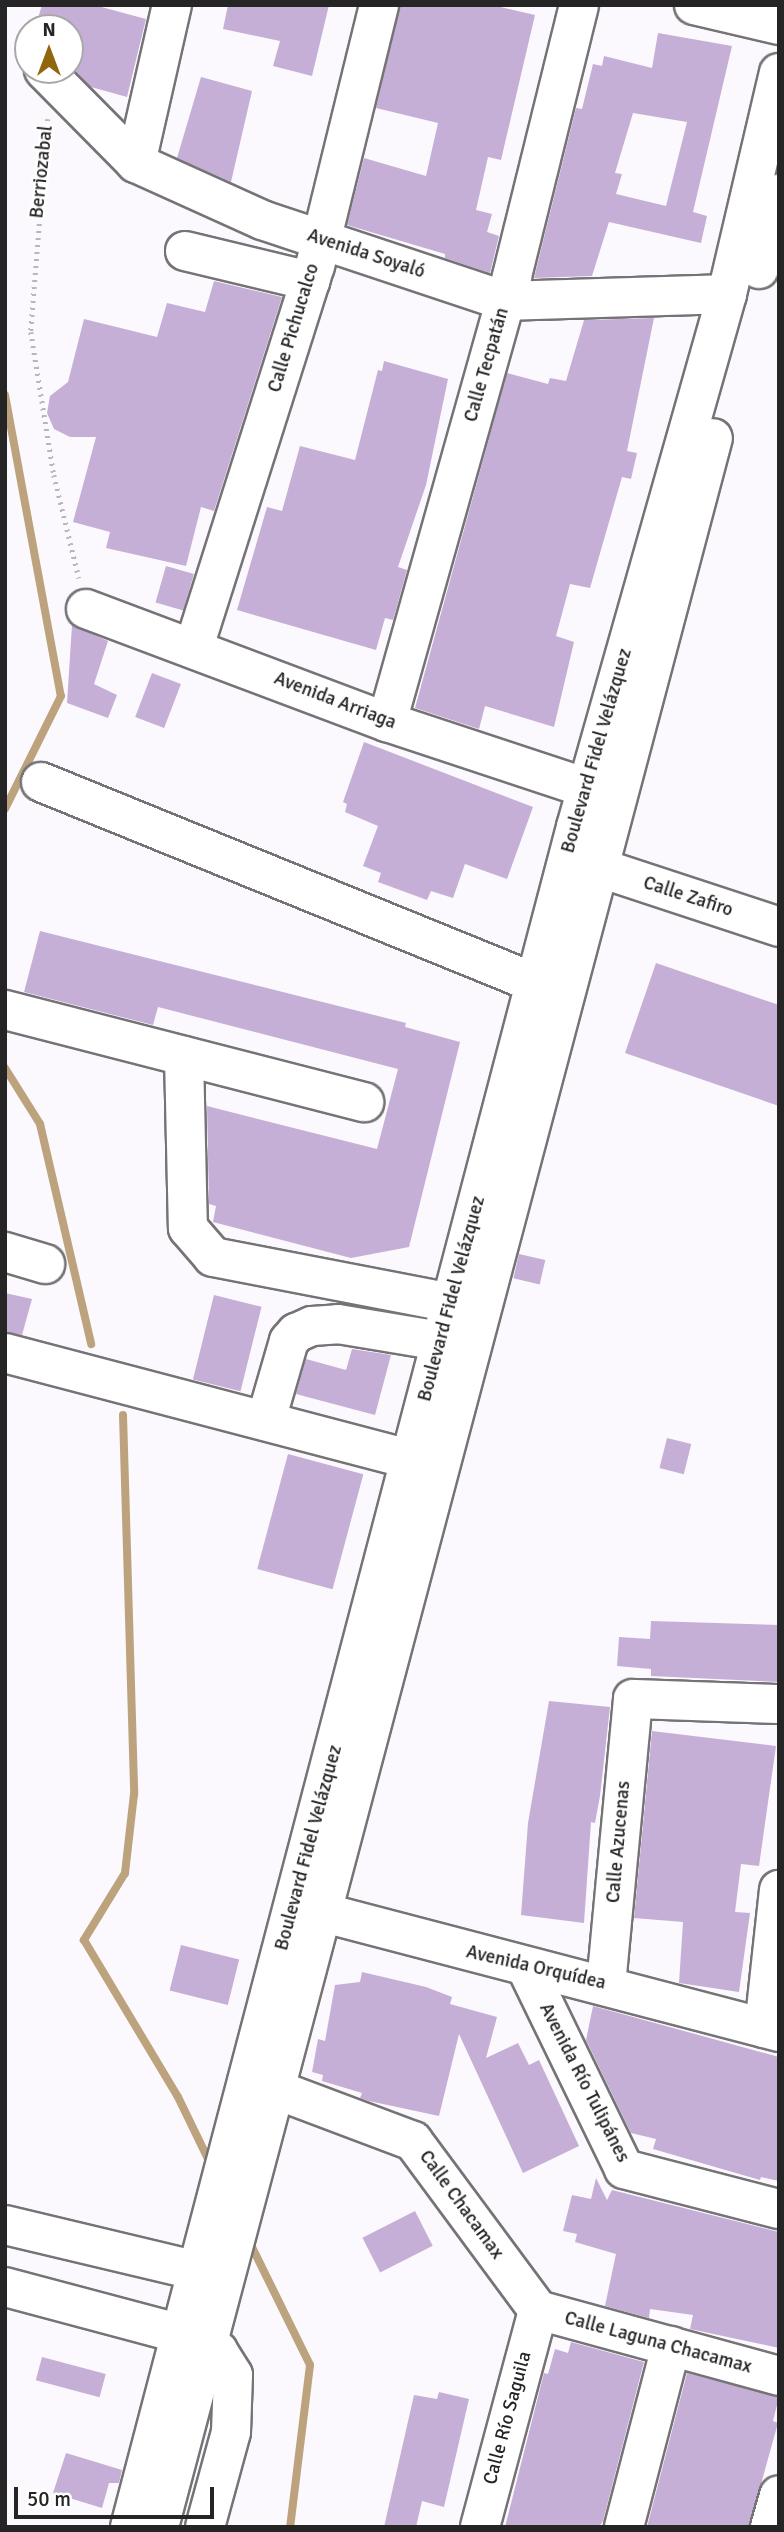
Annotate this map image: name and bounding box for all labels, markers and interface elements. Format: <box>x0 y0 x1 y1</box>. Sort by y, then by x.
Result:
north arrow <box>14 14 84 84</box>
text: N <box>42 18 56 42</box>
street label: Berriozabal <box>26 124 58 220</box>
street label: Avenida Soyaló <box>304 224 428 284</box>
street label: Calle Pichucalco <box>264 261 324 395</box>
street label: Calle Tecpatán <box>460 305 514 425</box>
street label: Boulevard Fidel Velázquez <box>557 646 637 856</box>
street label: Avenida Arriaga <box>271 667 399 735</box>
street label: Calle Zafiro <box>640 872 736 922</box>
street label: Boulevard Fidel Velázquez <box>414 1194 490 1404</box>
street label: Boulevard Fidel Velázquez <box>271 1743 347 1953</box>
street label: Calle Azucenas <box>602 1780 636 1904</box>
street label: Avenida Orquídea <box>464 1941 608 1995</box>
street label: Avenida Río Tulipánes <box>534 1999 634 2167</box>
street label: Calle Chacamax <box>414 2146 508 2264</box>
street label: Calle Laguna Chacamax <box>562 2307 754 2379</box>
street label: Calle Río Saguila <box>479 2349 537 2487</box>
scale bar <box>18 2472 217 2516</box>
text: 50 m <box>27 2486 71 2512</box>

